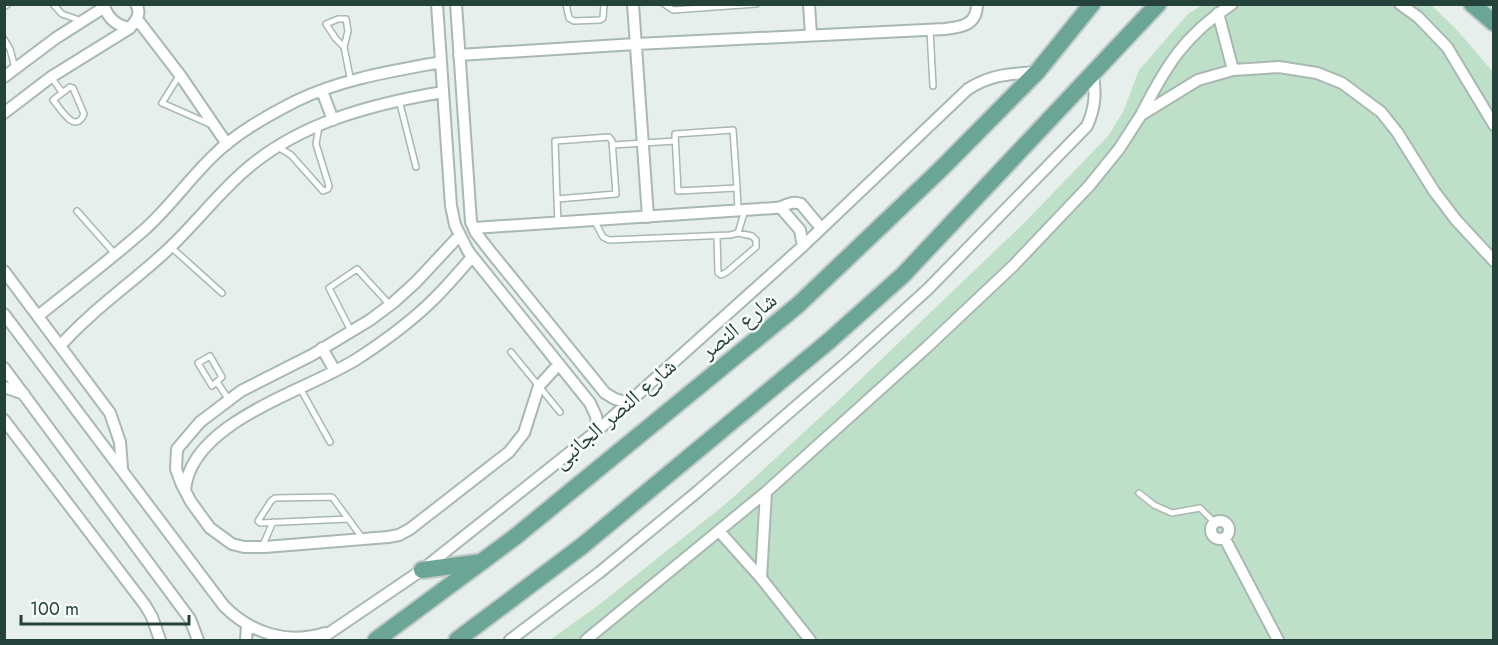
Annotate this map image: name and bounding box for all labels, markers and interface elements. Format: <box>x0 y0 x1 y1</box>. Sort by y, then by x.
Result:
street label: شارع النصر <box>692 284 783 367</box>
street label: شارع النصر الجانبى <box>545 350 683 476</box>
scale bar <box>21 588 189 626</box>
text: 100 m <box>30 596 79 622</box>

